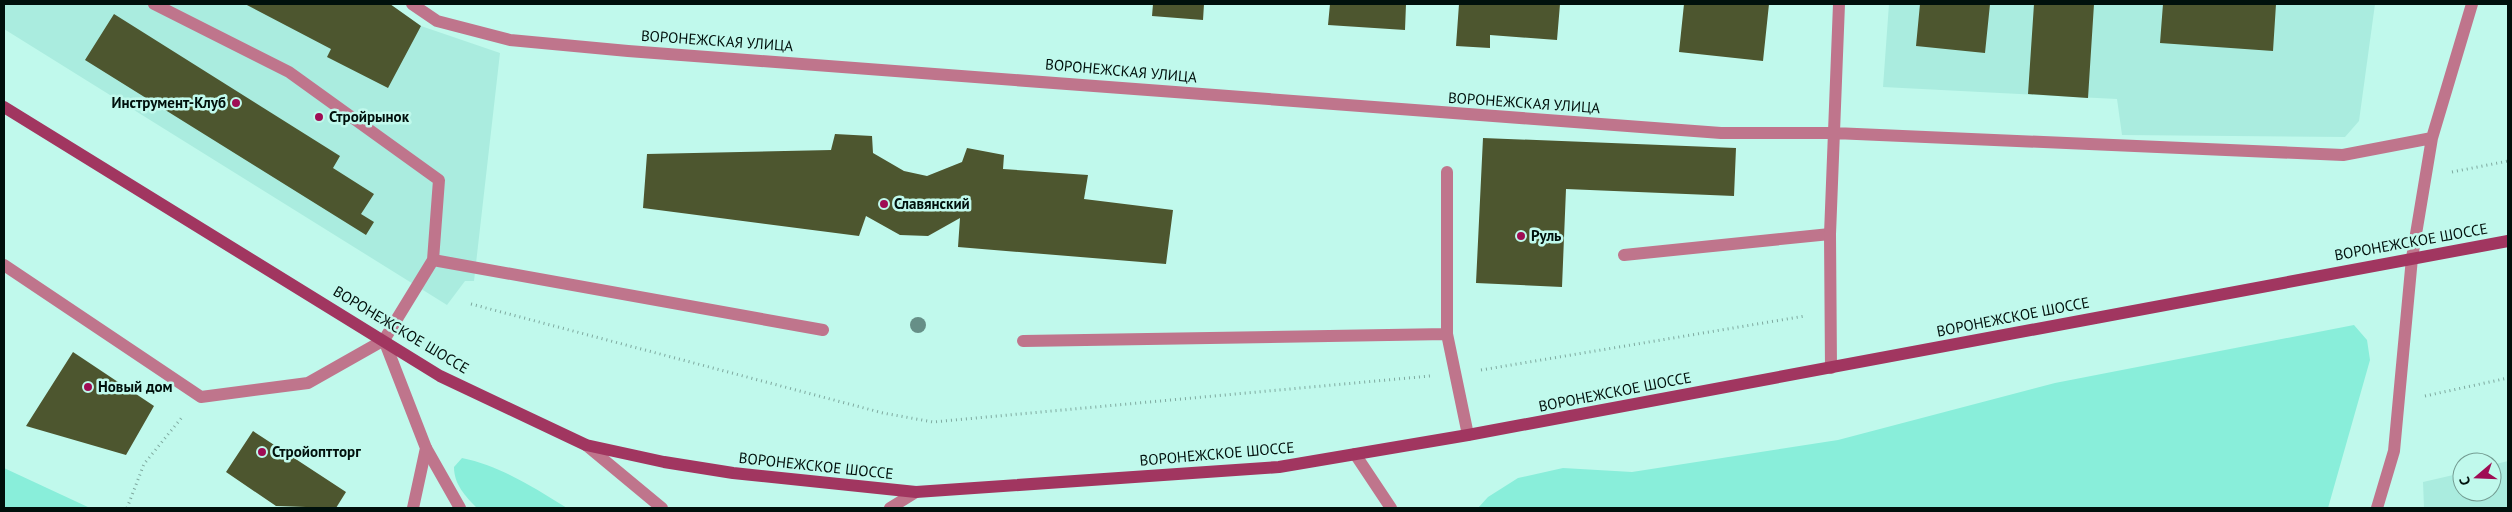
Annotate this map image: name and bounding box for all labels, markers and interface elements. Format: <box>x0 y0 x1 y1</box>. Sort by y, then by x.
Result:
street label: ВОРОНЕЖСКАЯ УЛИЦА <box>640 26 794 55</box>
street label: ВОРОНЕЖСКАЯ УЛИЦА <box>1044 54 1198 87</box>
street label: ВОРОНЕЖСКАЯ УЛИЦА <box>1447 88 1601 117</box>
place label: Инструмент-Клуб <box>111 93 226 112</box>
marker: Инструмент-Клуб <box>230 97 242 109</box>
place label: Стройрынок <box>329 107 410 126</box>
marker: Стройрынок <box>313 111 325 123</box>
place label: Славянский <box>894 194 970 213</box>
marker: Славянский <box>878 198 890 210</box>
street label: ВОРОНЕЖСКОЕ ШОССЕ <box>2333 219 2489 264</box>
place label: Руль <box>1531 226 1562 245</box>
marker: Руль <box>1515 230 1527 242</box>
street label: ВОРОНЕЖСКОЕ ШОССЕ <box>330 281 473 378</box>
street label: ВОРОНЕЖСКОЕ ШОССЕ <box>1935 292 2091 341</box>
street label: ВОРОНЕЖСКОЕ ШОССЕ <box>1537 367 1693 416</box>
place label: Новый дом <box>98 377 172 396</box>
marker: Новый дом <box>82 381 94 393</box>
street label: ВОРОНЕЖСКОЕ ШОССЕ <box>1139 437 1295 470</box>
place label: Стройоптторг <box>272 442 361 461</box>
marker: Стройоптторг <box>256 446 268 458</box>
street label: ВОРОНЕЖСКОЕ ШОССЕ <box>738 448 894 483</box>
north arrow <box>2452 452 2502 502</box>
text: С <box>2455 474 2474 488</box>

